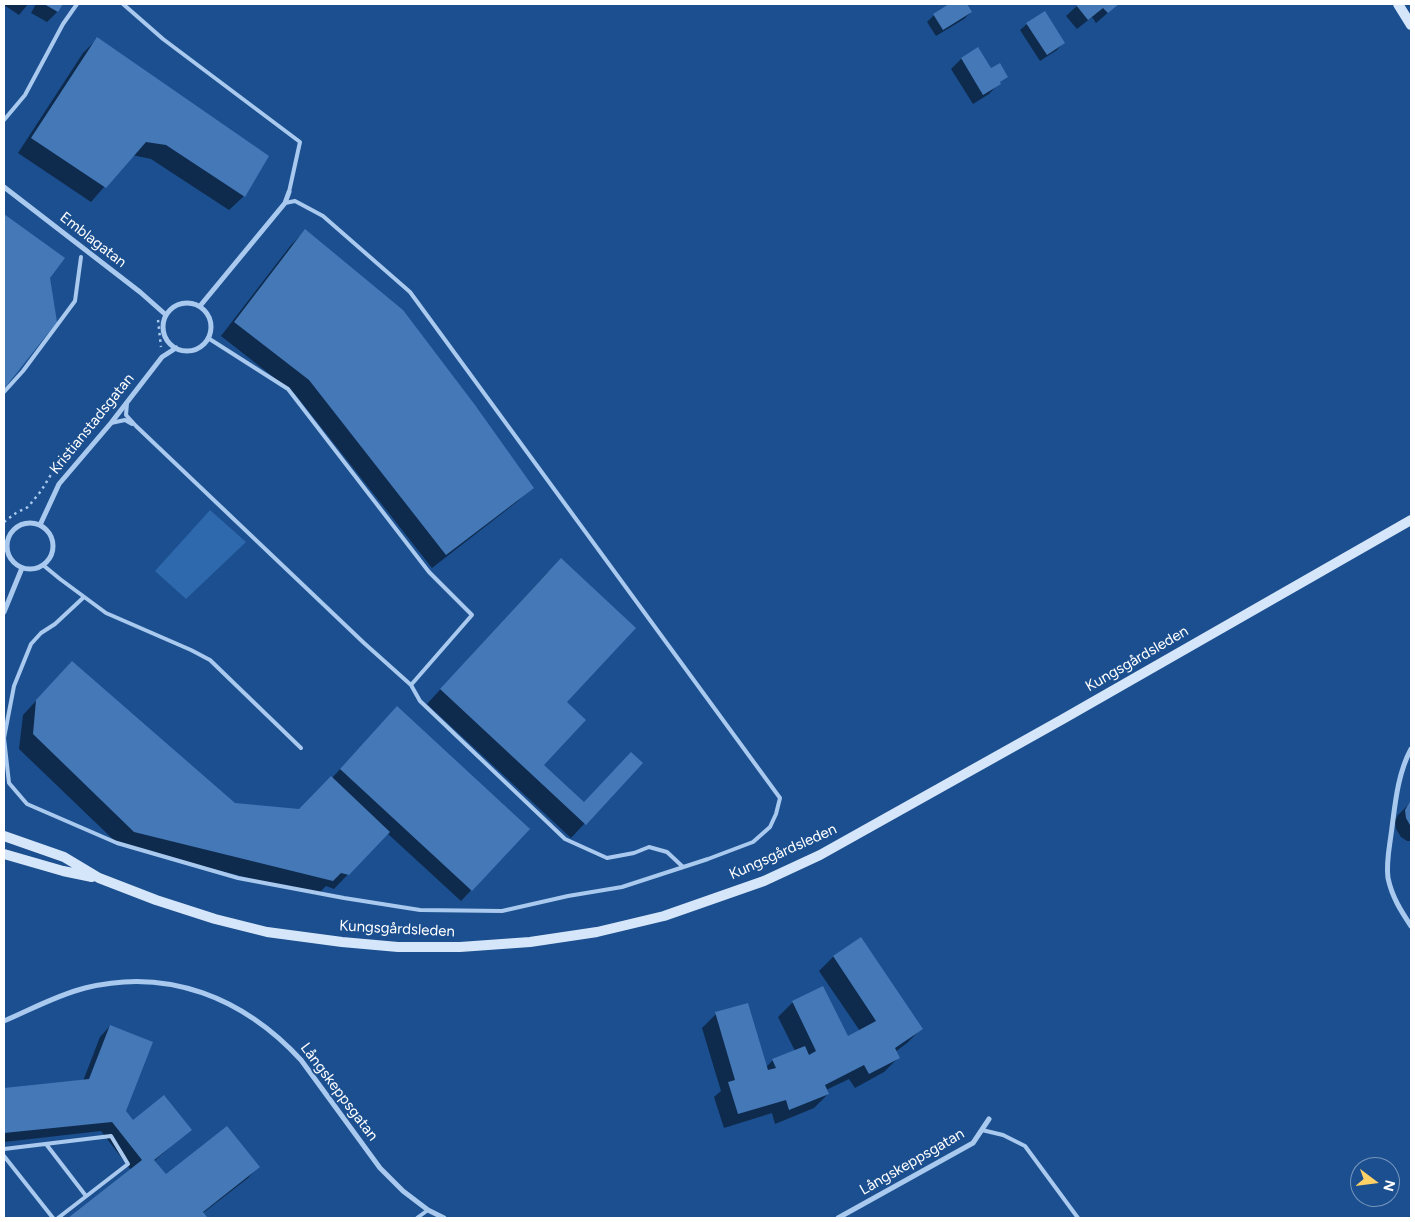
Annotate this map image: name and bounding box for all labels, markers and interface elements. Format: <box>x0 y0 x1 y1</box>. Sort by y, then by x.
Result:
street label: Emblagatan <box>56 208 130 272</box>
street label: Kristianstadsgatan <box>46 370 138 478</box>
street label: Kungsgårdsleden <box>1082 622 1192 696</box>
street label: Kungsgårdsleden <box>726 820 840 884</box>
street label: Kungsgårdsleden <box>339 917 455 941</box>
street label: Långskeppsgatan <box>296 1040 382 1144</box>
street label: Långskeppsgatan <box>857 1125 967 1199</box>
north arrow <box>1350 1157 1400 1207</box>
text: N <box>1379 1178 1399 1193</box>

